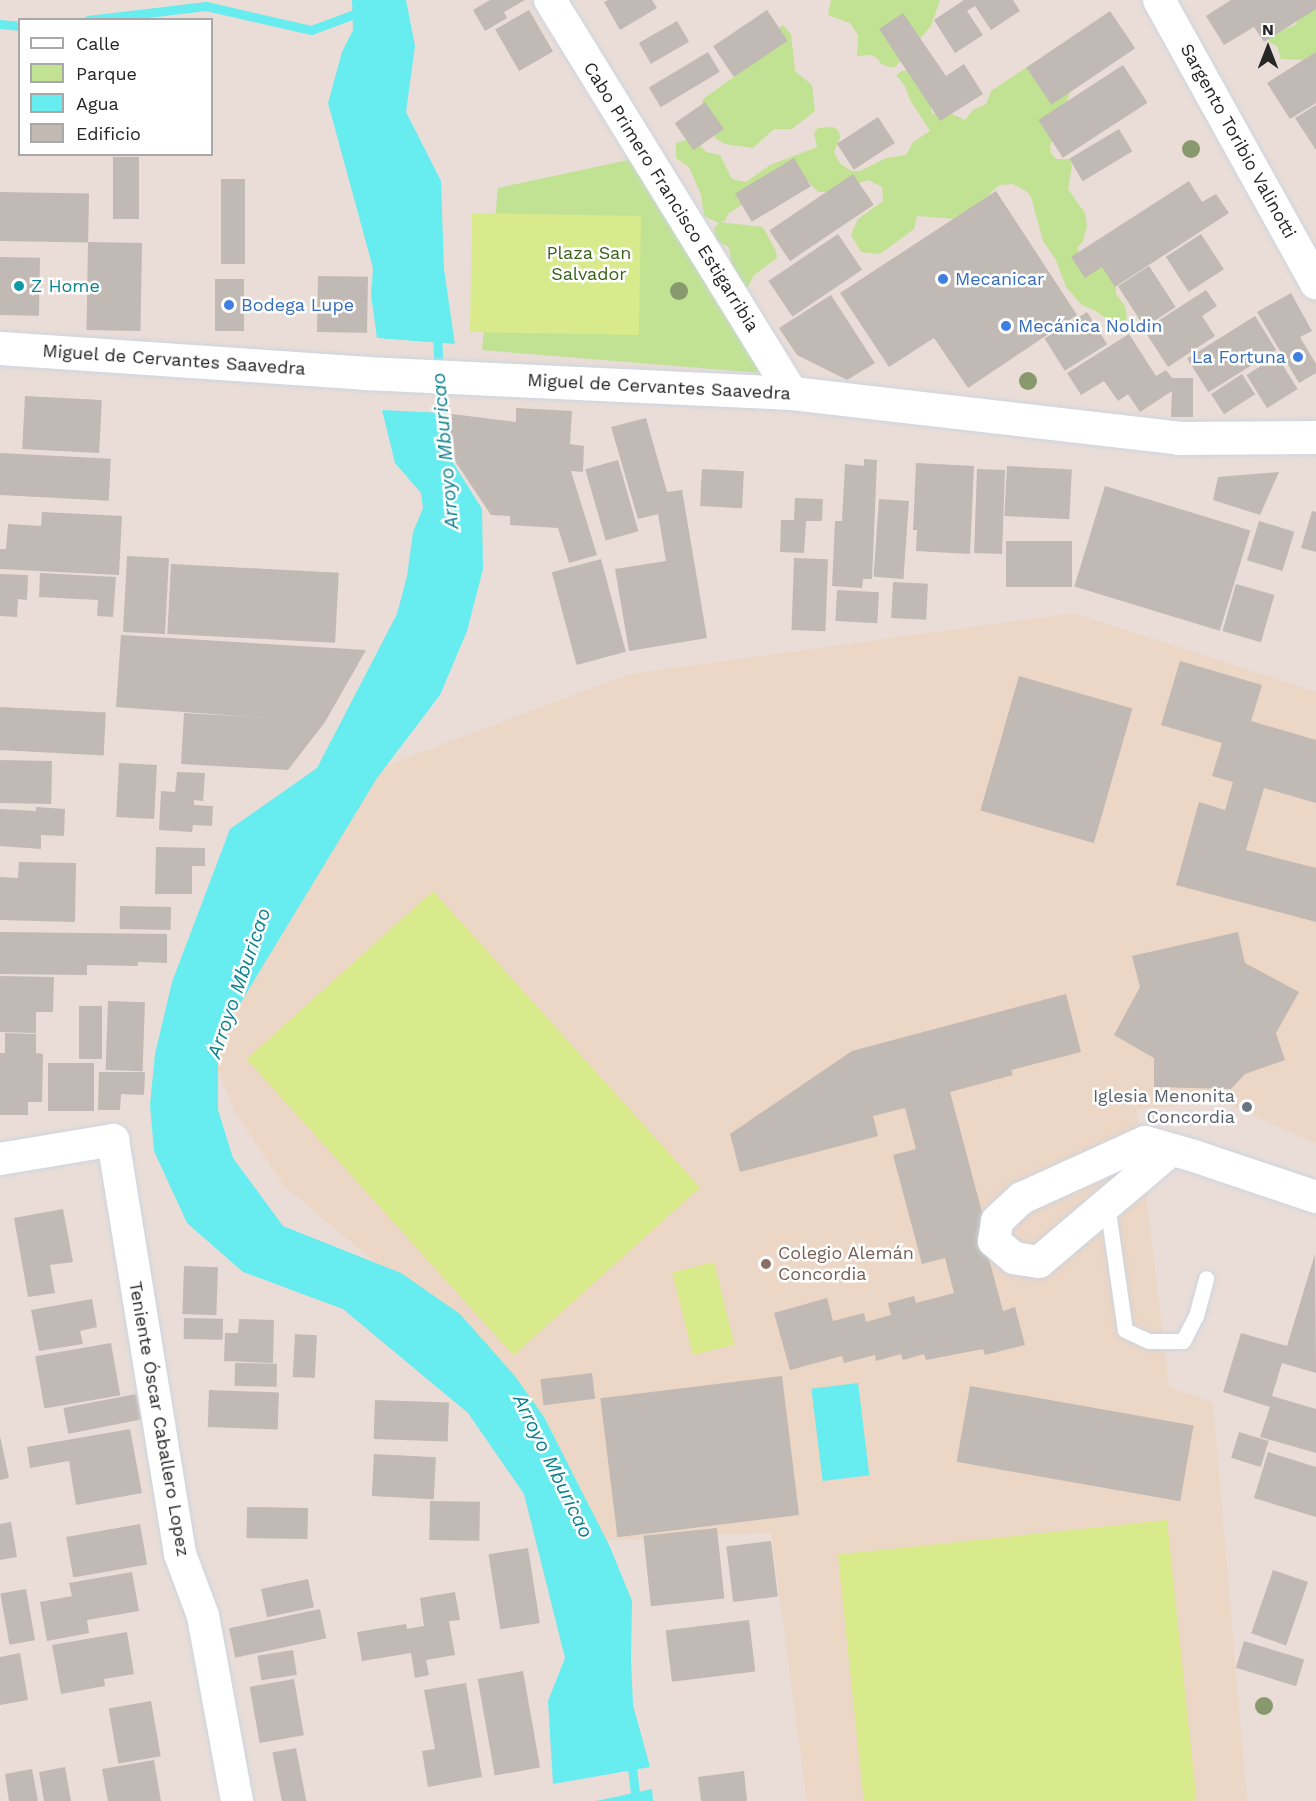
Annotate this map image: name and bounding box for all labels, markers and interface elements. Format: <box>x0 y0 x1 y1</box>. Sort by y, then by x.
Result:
legend <box>18 18 213 156</box>
north arrow <box>1238 18 1298 78</box>
text: N <box>1262 20 1274 39</box>
text: Calle <box>76 33 120 54</box>
street label: Sargento Toribio Valinotti <box>1175 39 1301 243</box>
street label: Cabo Primero Francisco Estigarribia <box>579 58 763 336</box>
text: Parque <box>76 63 137 84</box>
text: Agua <box>76 93 119 114</box>
text: Edificio <box>76 123 141 144</box>
park label: Plaza San Salvador <box>546 243 632 286</box>
place label: Mecanicar <box>955 268 1044 290</box>
marker: Mecanicar <box>936 272 950 286</box>
place label: Z Home <box>31 275 100 297</box>
marker: Z Home <box>12 279 26 293</box>
place label: Bodega Lupe <box>241 294 354 316</box>
marker: Bodega Lupe <box>222 298 236 312</box>
place label: Mecánica Noldin <box>1018 315 1163 337</box>
marker: Mecánica Noldin <box>999 319 1013 333</box>
street label: Miguel de Cervantes Saavedra <box>41 340 307 380</box>
place label: La Fortuna <box>1191 346 1286 368</box>
marker: La Fortuna <box>1291 350 1305 364</box>
street label: Miguel de Cervantes Saavedra <box>526 369 792 405</box>
water label: Arroyo Mburicao <box>426 372 464 530</box>
water label: Arroyo Mburicao <box>202 905 276 1061</box>
place label: Iglesia Menonita Concordia <box>1093 1086 1235 1128</box>
marker: Iglesia Menonita Concordia <box>1240 1100 1254 1114</box>
place label: Colegio Alemán Concordia <box>778 1243 915 1286</box>
marker: Colegio Alemán Concordia <box>759 1257 773 1271</box>
street label: Teniente Óscar Caballero Lopez <box>124 1280 194 1558</box>
water label: Arroyo Mburicao <box>508 1390 598 1542</box>

